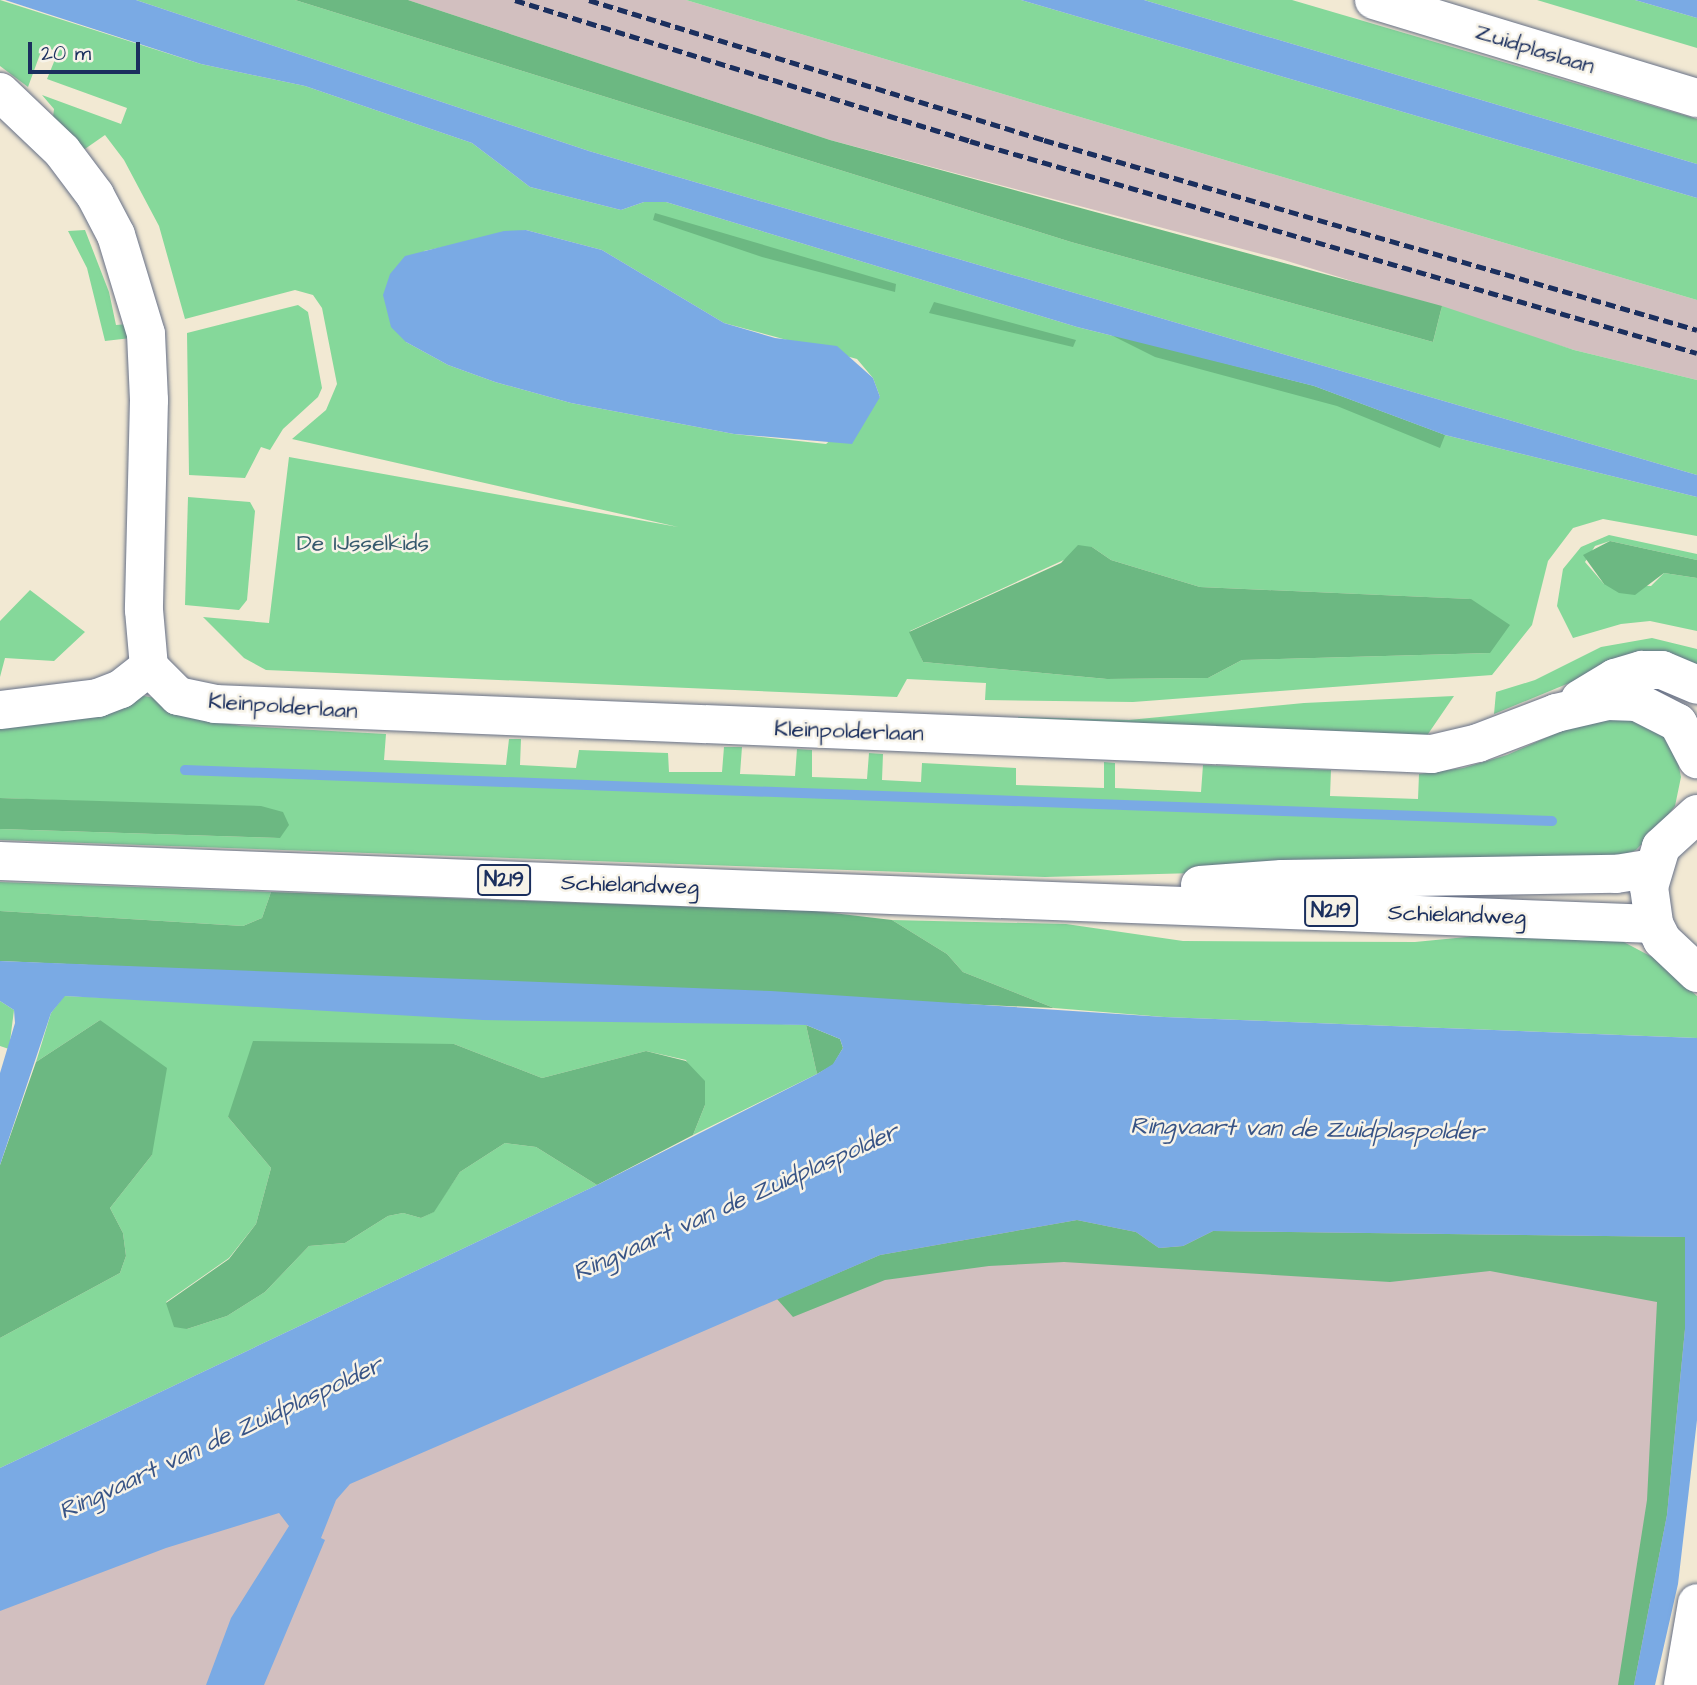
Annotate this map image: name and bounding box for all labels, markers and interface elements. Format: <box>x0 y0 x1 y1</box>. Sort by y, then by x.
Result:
street label: Zuidplaslaan <box>1472 18 1598 80</box>
scale bar <box>32 28 144 72</box>
text: 20 m <box>41 39 91 68</box>
park label: De IJsselkids <box>297 529 429 557</box>
street label: Kleinpolderlaan <box>207 687 359 725</box>
street label: Kleinpolderlaan <box>774 715 924 747</box>
road number: N219 <box>476 862 532 898</box>
street label: Schielandweg <box>560 869 700 901</box>
road number: N219 <box>1303 894 1359 928</box>
street label: Schielandweg <box>1387 899 1527 931</box>
water label: Ringvaart van de Zuidplaspolder <box>1130 1113 1484 1147</box>
water label: Ringvaart van de Zuidplaspolder <box>569 1118 903 1288</box>
water label: Ringvaart van de Zuidplaspolder <box>55 1351 387 1527</box>

